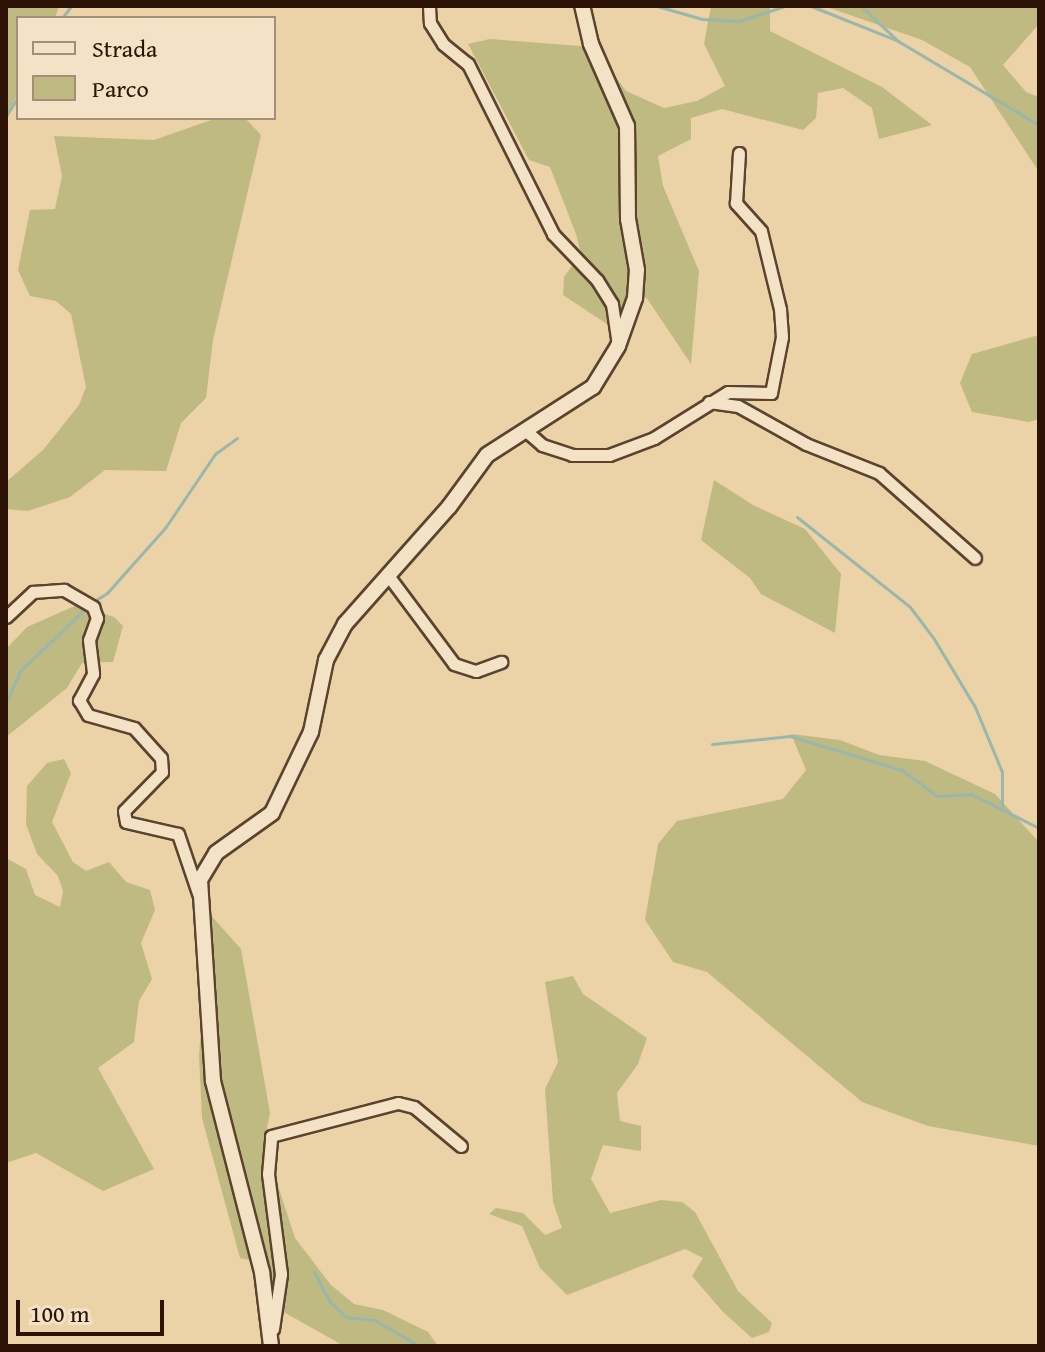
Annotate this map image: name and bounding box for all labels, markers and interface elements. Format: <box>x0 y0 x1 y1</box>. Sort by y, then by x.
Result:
legend <box>16 16 276 120</box>
text: Strada <box>92 31 157 66</box>
text: Parco <box>92 71 149 106</box>
scale bar <box>20 1284 168 1334</box>
text: 100 m <box>30 1296 90 1331</box>

